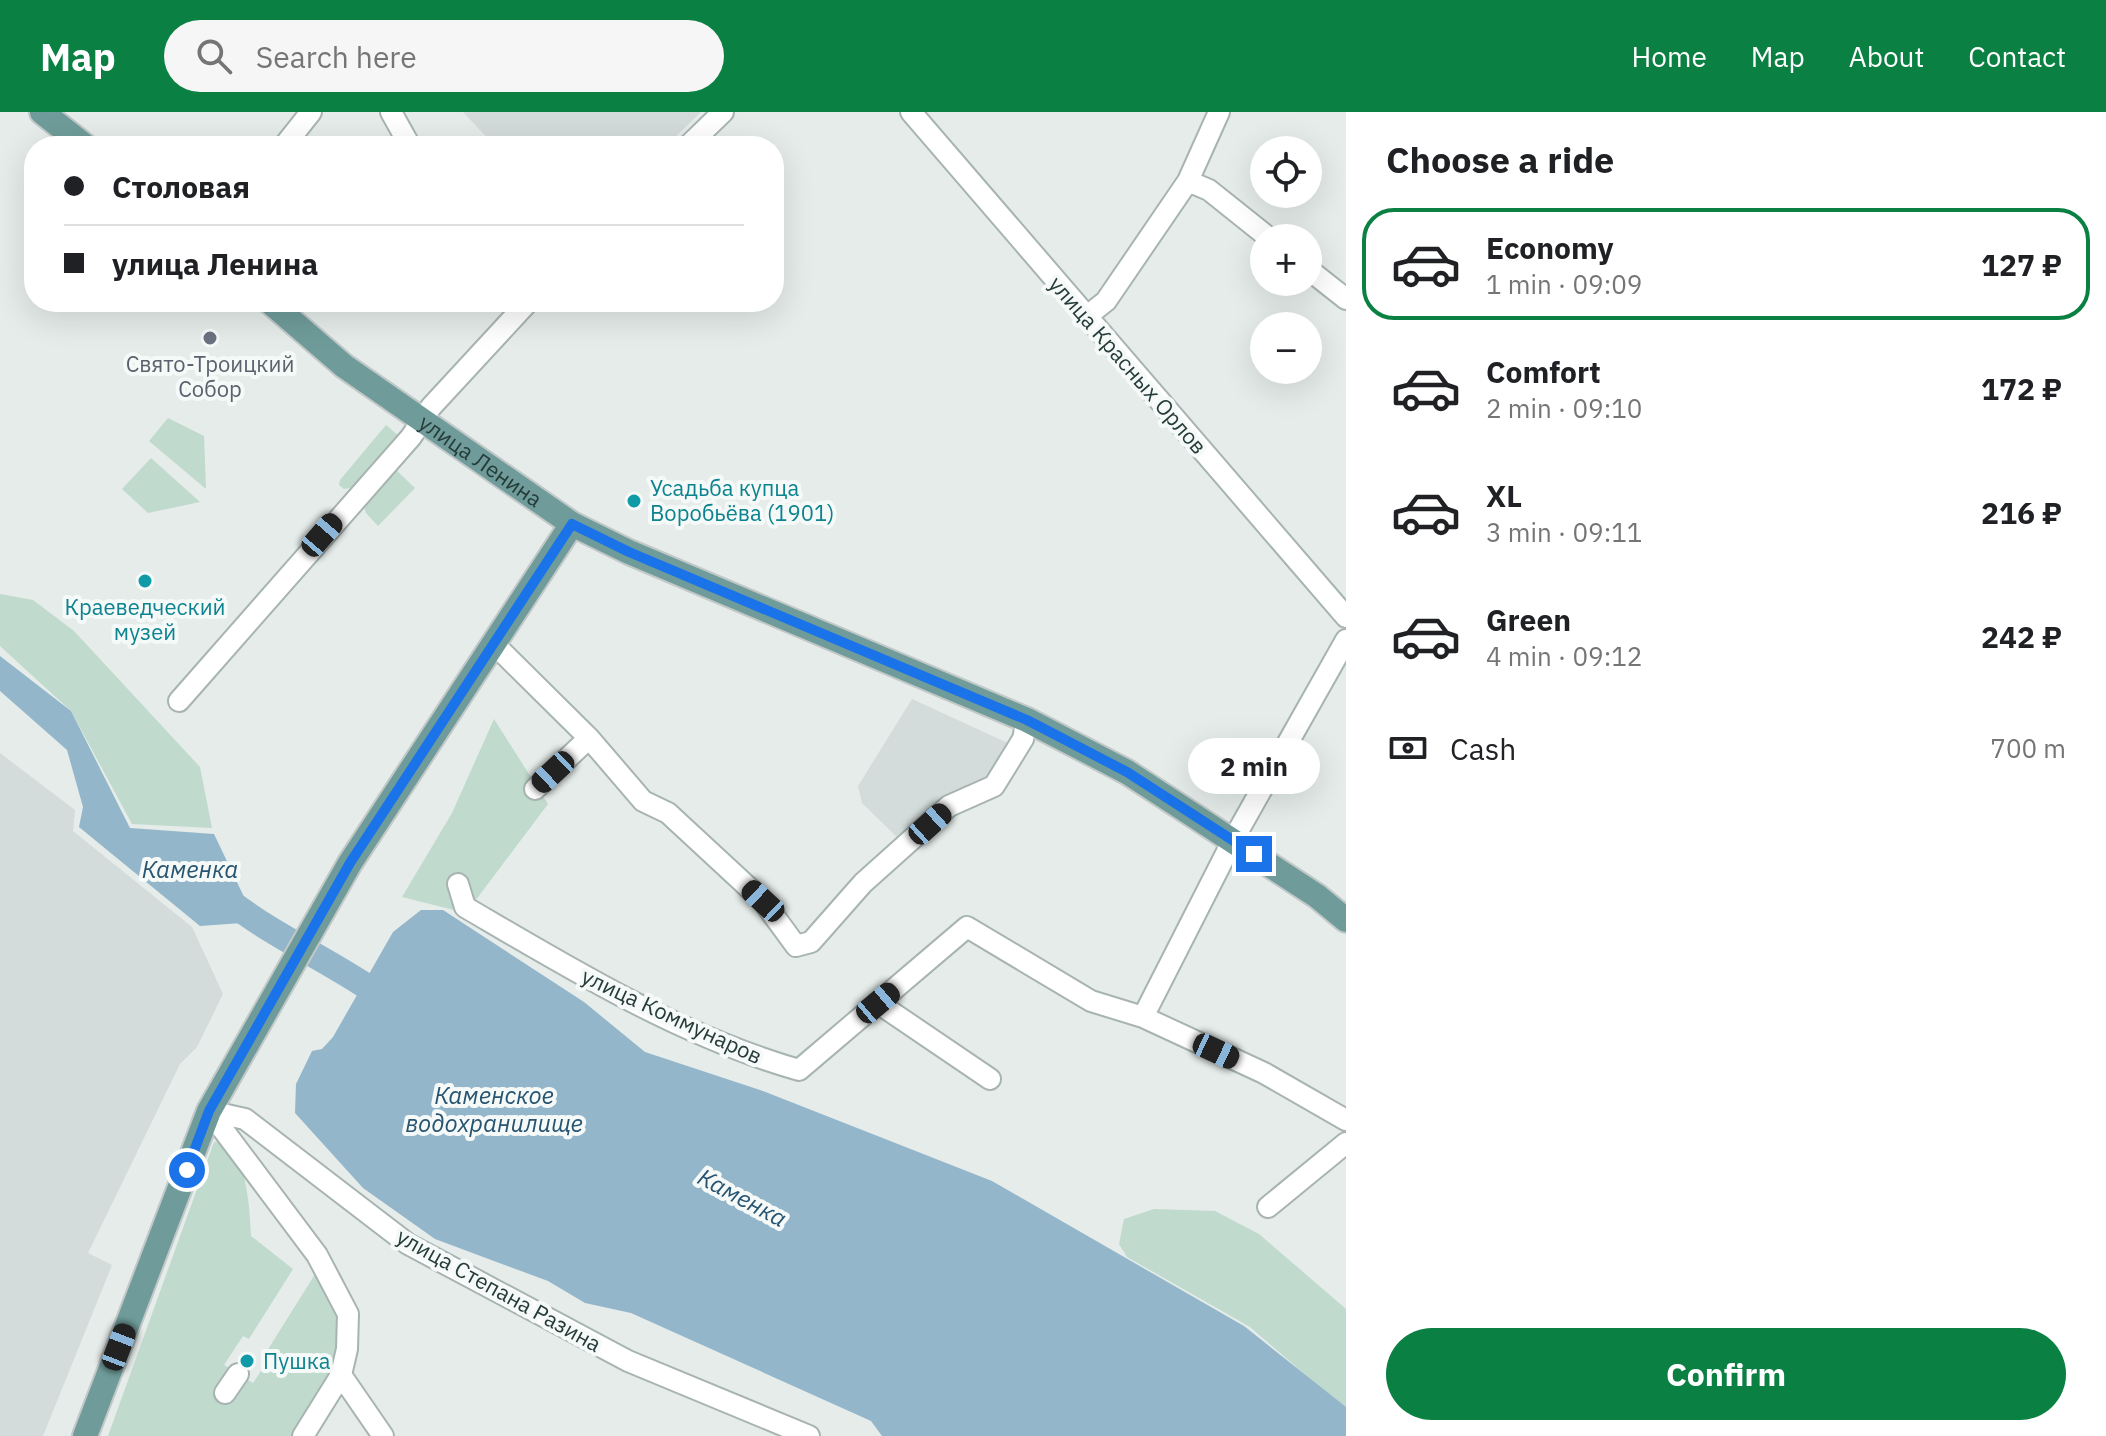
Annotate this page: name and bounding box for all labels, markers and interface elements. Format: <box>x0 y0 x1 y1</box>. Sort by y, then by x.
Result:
search box <box>164 20 724 92</box>
text: Map <box>40 32 116 81</box>
icon: search <box>192 34 236 78</box>
text: Search here <box>256 37 417 76</box>
text: Home <box>1631 38 1707 75</box>
text: Map <box>1751 38 1805 75</box>
text: About <box>1849 38 1924 75</box>
text: Contact <box>1968 38 2066 75</box>
map controls <box>1250 136 1322 384</box>
button: locate <box>1250 136 1322 208</box>
text: Choose a ride <box>1386 136 1614 183</box>
text: Столовая <box>112 167 250 206</box>
button: + <box>1250 224 1322 296</box>
icon: car <box>1390 228 1462 300</box>
text: Economy <box>1486 228 1614 267</box>
text: улица Ленина <box>112 244 318 283</box>
text: 127 ₽ <box>1981 245 2062 284</box>
text: 1 min · 09:09 <box>1486 267 1642 301</box>
street label: улица Красных Орлов <box>1043 270 1214 460</box>
button: − <box>1250 312 1322 384</box>
marker: Свято-Троицкий Собор <box>201 329 219 347</box>
place label: Свято-Троицкий Собор <box>126 349 294 403</box>
icon: car <box>1390 352 1462 424</box>
text: Comfort <box>1486 352 1601 391</box>
text: 172 ₽ <box>1981 369 2062 408</box>
text: 2 min · 09:10 <box>1486 391 1642 425</box>
street label: улица Ленина <box>413 407 548 513</box>
place label: Усадьба купца Воробьёва (1901) <box>650 473 834 527</box>
icon: car <box>1390 476 1462 548</box>
text: XL <box>1486 476 1522 515</box>
marker: Усадьба купца Воробьёва (1901) <box>625 492 643 510</box>
text: 216 ₽ <box>1981 493 2062 532</box>
car <box>297 509 347 561</box>
text: 3 min · 09:11 <box>1486 515 1642 549</box>
marker: Краеведческий музей <box>136 572 154 590</box>
place label: Краеведческий музей <box>64 592 226 646</box>
icon: car <box>1390 600 1462 672</box>
text: Green <box>1486 600 1571 639</box>
text: 242 ₽ <box>1981 617 2062 656</box>
text: 4 min · 09:12 <box>1486 639 1642 673</box>
icon: cash <box>1386 726 1430 770</box>
text: Cash <box>1450 729 1516 768</box>
text: 700 m <box>1990 731 2066 765</box>
callout: 2 min <box>1188 738 1320 794</box>
car <box>527 747 579 797</box>
text: 2 min <box>1220 749 1288 783</box>
car <box>904 799 956 849</box>
route end <box>1236 836 1272 872</box>
water label: Каменка <box>142 853 238 885</box>
car <box>737 876 789 926</box>
street label: улица Коммунаров <box>577 961 767 1070</box>
car <box>852 978 904 1028</box>
car <box>1189 1030 1243 1072</box>
water label: Каменское водохранилище <box>405 1079 583 1139</box>
route start <box>169 1152 205 1188</box>
water label: Каменка <box>692 1160 793 1234</box>
street label: улица Степана Разина <box>392 1221 607 1358</box>
car <box>99 1320 139 1374</box>
button: Confirm <box>1386 1328 2066 1420</box>
place label: Пушка <box>263 1346 331 1375</box>
marker: Пушка <box>238 1352 256 1370</box>

